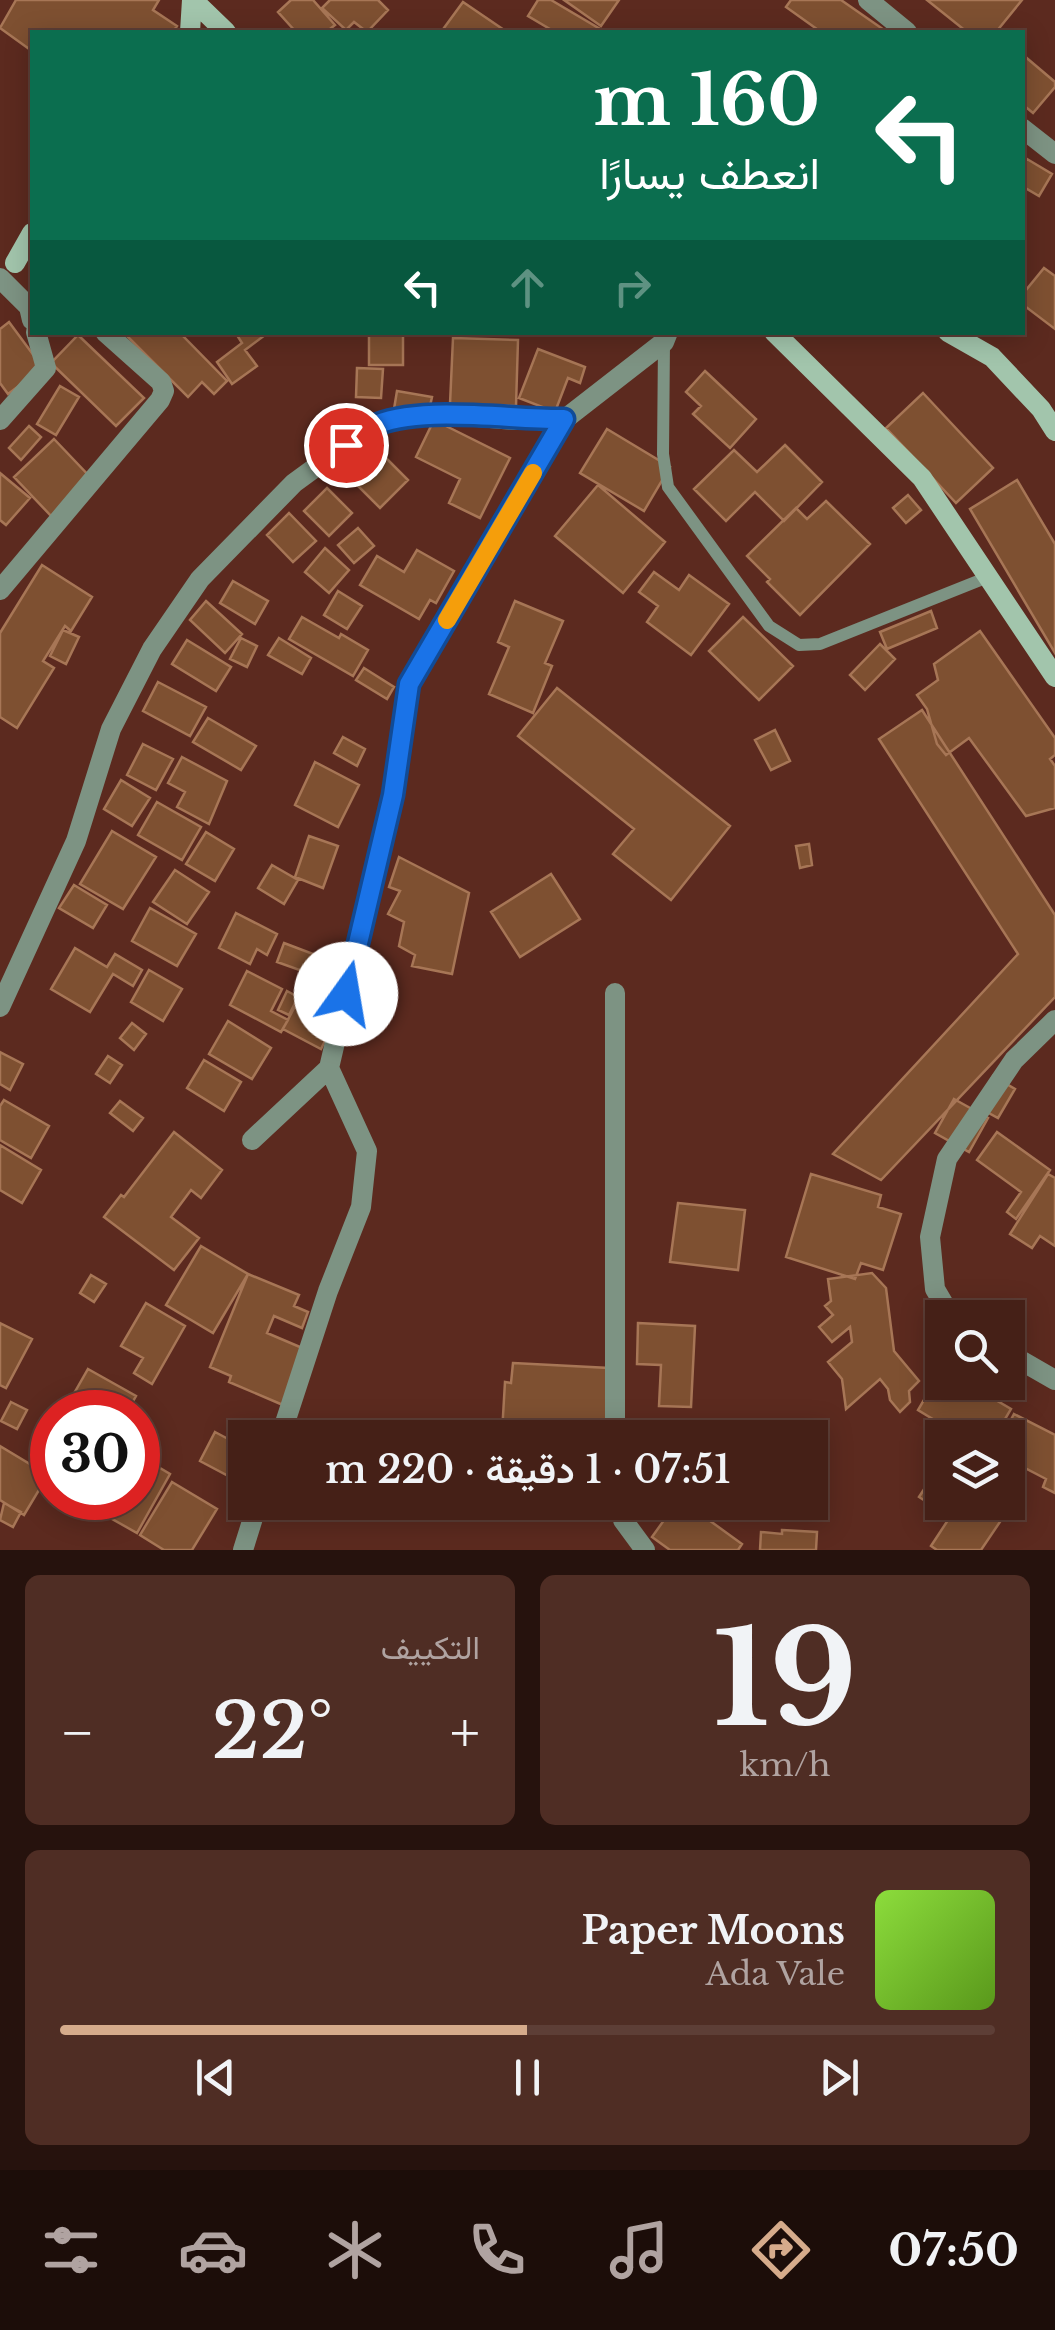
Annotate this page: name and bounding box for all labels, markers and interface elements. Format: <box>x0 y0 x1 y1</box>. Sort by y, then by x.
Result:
text: 160 m <box>593 57 820 144</box>
icon: left <box>855 70 985 200</box>
text: انعطف يسارًا <box>599 145 820 201</box>
icon: left <box>395 260 450 315</box>
icon: ahead <box>500 260 555 315</box>
icon: right <box>605 260 660 315</box>
pin <box>304 403 389 488</box>
icon: arrive <box>319 418 374 473</box>
position arrow <box>294 942 398 1046</box>
map controls <box>925 1300 1025 1520</box>
button: search <box>925 1300 1025 1400</box>
speed limit sign: 30 <box>30 1390 160 1520</box>
button: layers <box>925 1420 1025 1520</box>
text: 07:51 · 1 دقيقة · 220 m <box>325 1446 731 1493</box>
text: 19 <box>713 1599 857 1760</box>
text: التكييف <box>381 1628 480 1668</box>
text: 22° <box>212 1685 333 1778</box>
text: − <box>60 1699 95 1767</box>
text: + <box>450 1699 480 1767</box>
text: km/h <box>740 1745 830 1785</box>
text: Paper Moons <box>581 1907 845 1954</box>
text: Ada Vale <box>705 1954 845 1994</box>
icon: previous <box>188 2050 243 2105</box>
icon: pause <box>500 2050 555 2105</box>
icon: next <box>812 2050 867 2105</box>
icon: filters <box>36 2215 106 2285</box>
icon: car <box>178 2215 248 2285</box>
icon: climate <box>320 2215 390 2285</box>
icon: phone <box>462 2215 532 2285</box>
icon: music <box>604 2215 674 2285</box>
icon: directions <box>746 2215 816 2285</box>
text: 07:50 <box>888 2222 1019 2278</box>

